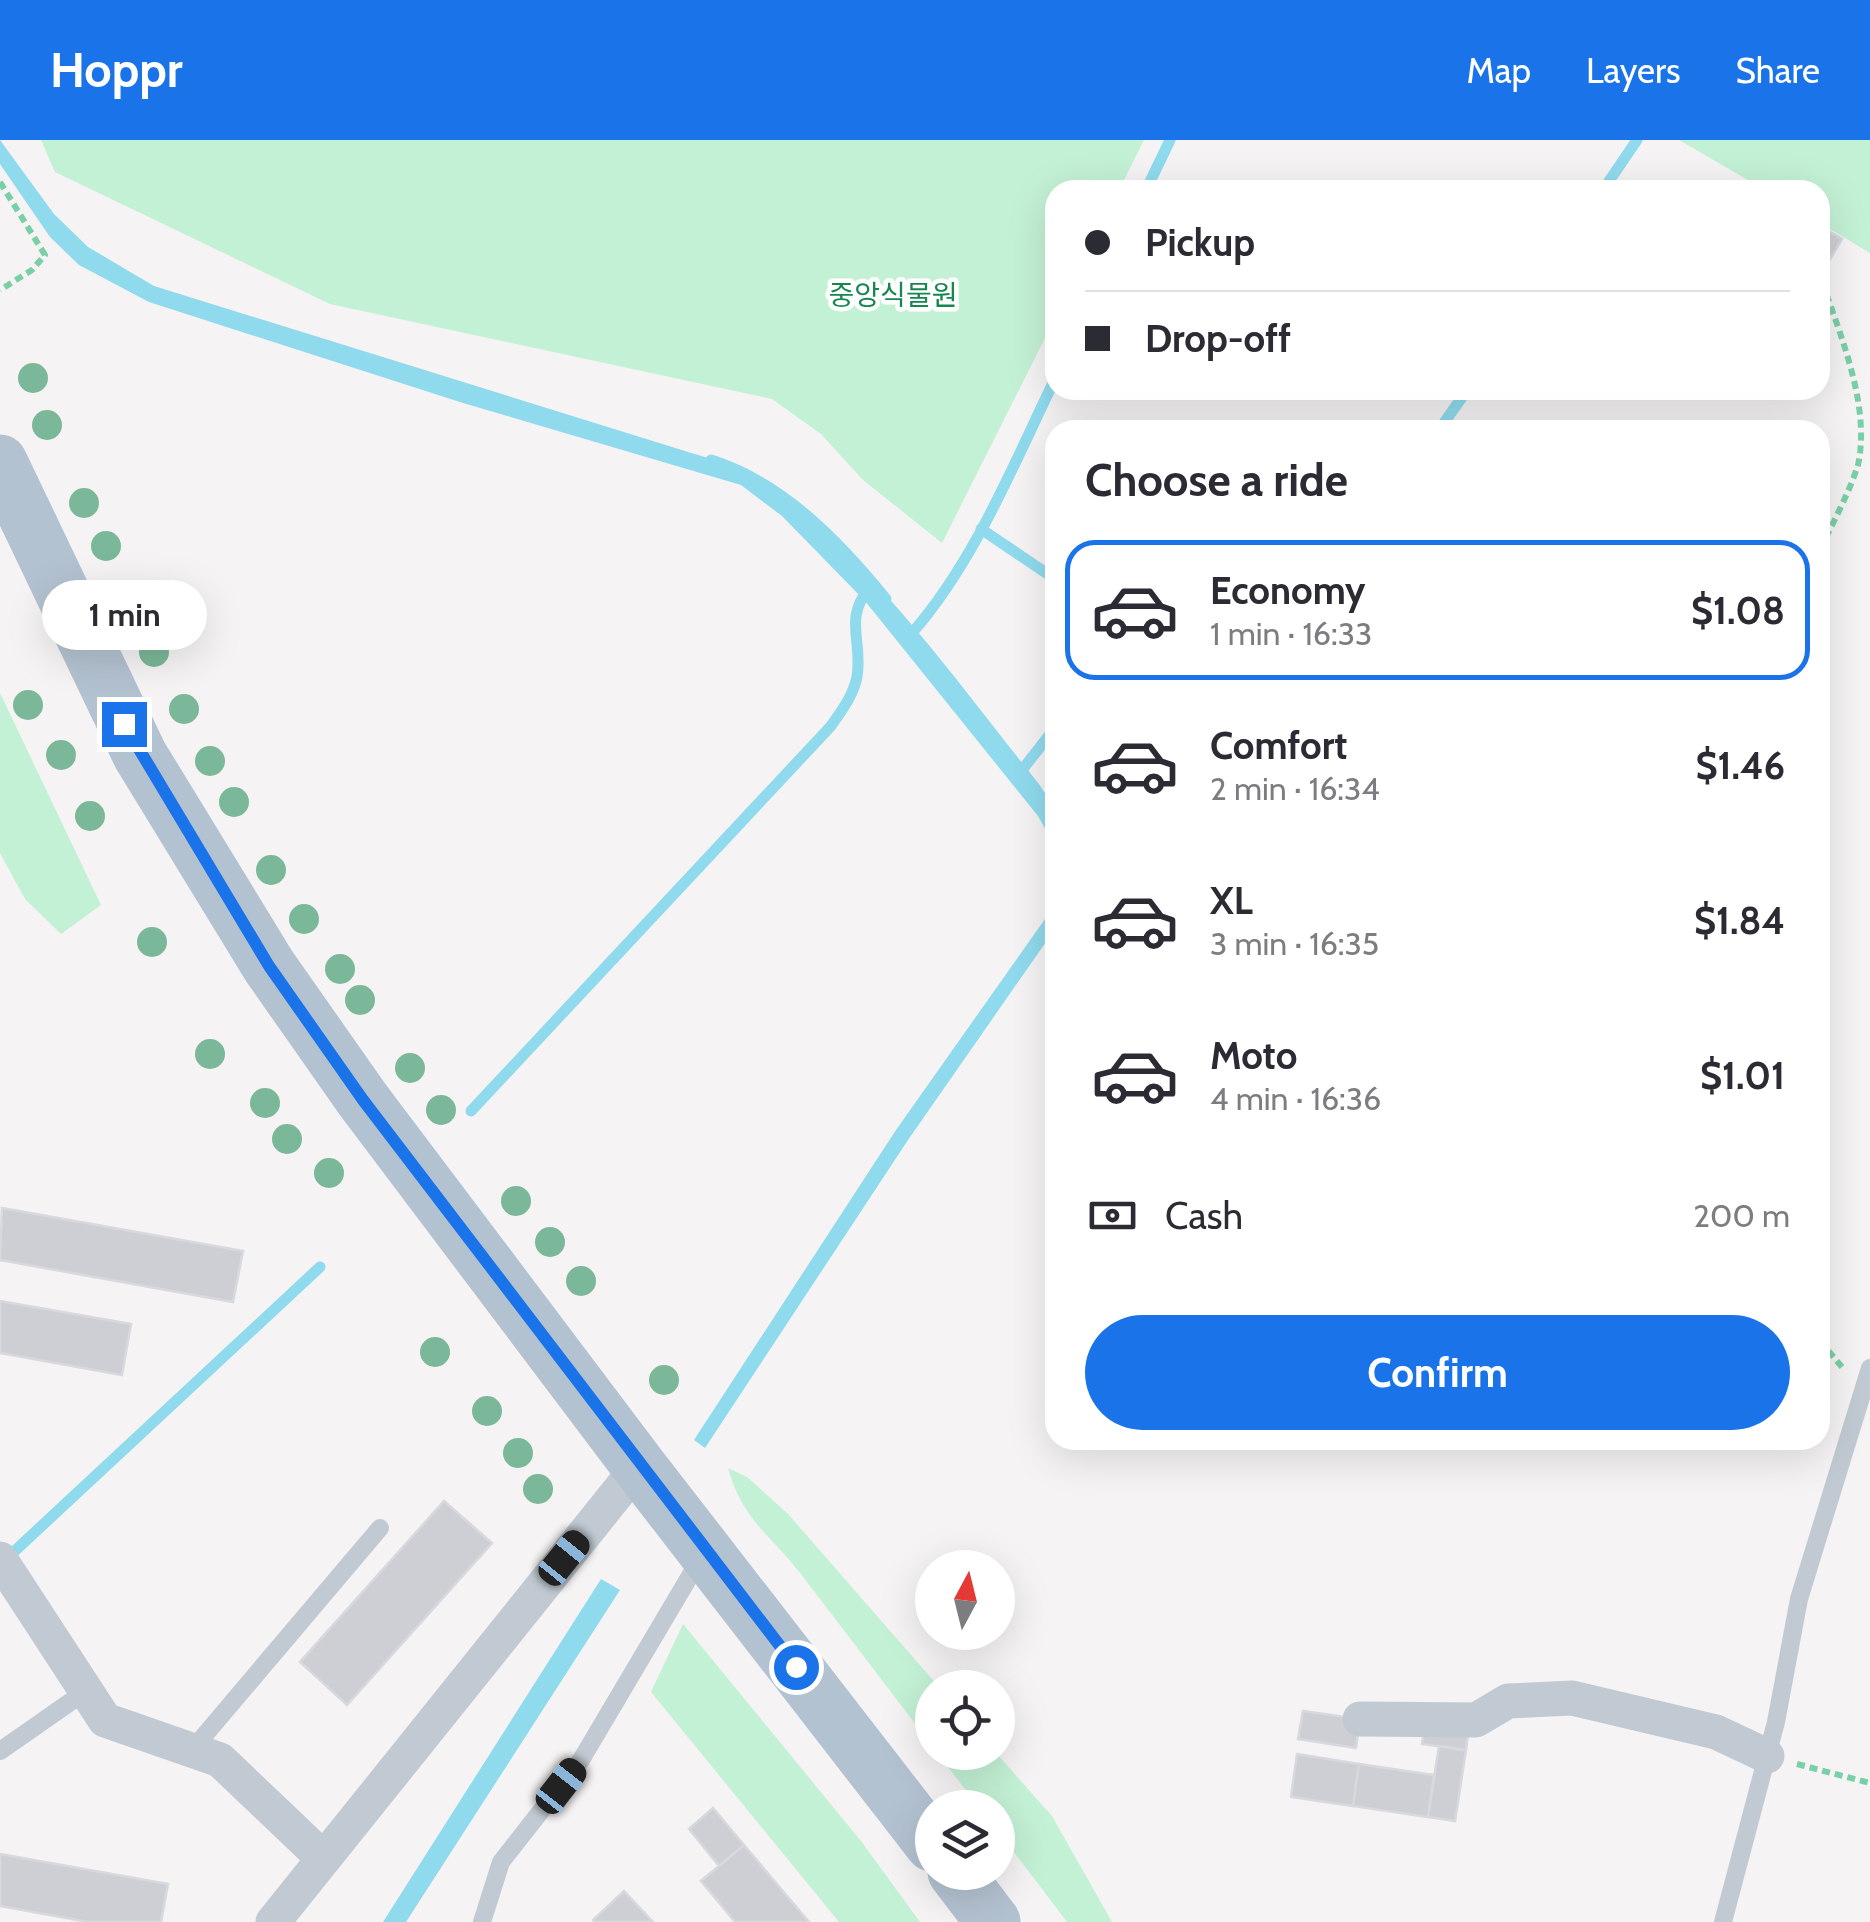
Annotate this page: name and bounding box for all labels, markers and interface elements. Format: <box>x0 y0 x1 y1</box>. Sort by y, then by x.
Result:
text: Hoppr <box>50 41 182 99</box>
text: Map <box>1467 49 1531 92</box>
text: Layers <box>1586 49 1680 92</box>
text: Share <box>1735 49 1820 92</box>
text: Pickup <box>1145 219 1255 266</box>
park label: 중앙식물원 <box>829 278 957 312</box>
text: Drop-off <box>1145 315 1291 362</box>
text: Choose a ride <box>1085 453 1348 507</box>
icon: car <box>1090 565 1180 655</box>
text: Economy <box>1210 567 1365 614</box>
callout: 1 min <box>42 579 206 649</box>
text: $1.08 <box>1691 587 1785 634</box>
text: 1 min <box>88 595 161 634</box>
text: 1 min · 16:33 <box>1210 614 1372 653</box>
route end <box>102 702 147 747</box>
icon: car <box>1090 720 1180 810</box>
text: Comfort <box>1210 722 1347 769</box>
text: $1.46 <box>1696 742 1785 789</box>
text: 2 min · 16:34 <box>1210 769 1380 808</box>
icon: car <box>1090 875 1180 965</box>
text: XL <box>1210 877 1253 924</box>
text: $1.84 <box>1694 897 1785 944</box>
text: 3 min · 16:35 <box>1210 924 1379 963</box>
icon: car <box>1090 1030 1180 1120</box>
text: Moto <box>1210 1032 1297 1079</box>
text: $1.01 <box>1700 1052 1785 1099</box>
text: 4 min · 16:36 <box>1210 1079 1381 1118</box>
icon: cash <box>1085 1188 1140 1243</box>
text: Cash <box>1165 1192 1243 1239</box>
text: 200 m <box>1693 1196 1790 1235</box>
button: Confirm <box>1085 1315 1790 1430</box>
car <box>533 1525 595 1591</box>
north arrow <box>915 1550 1015 1650</box>
map controls <box>915 1550 1015 1890</box>
route start <box>774 1645 819 1690</box>
button: locate <box>915 1670 1015 1770</box>
car <box>531 1753 591 1819</box>
button: layers <box>915 1790 1015 1890</box>

